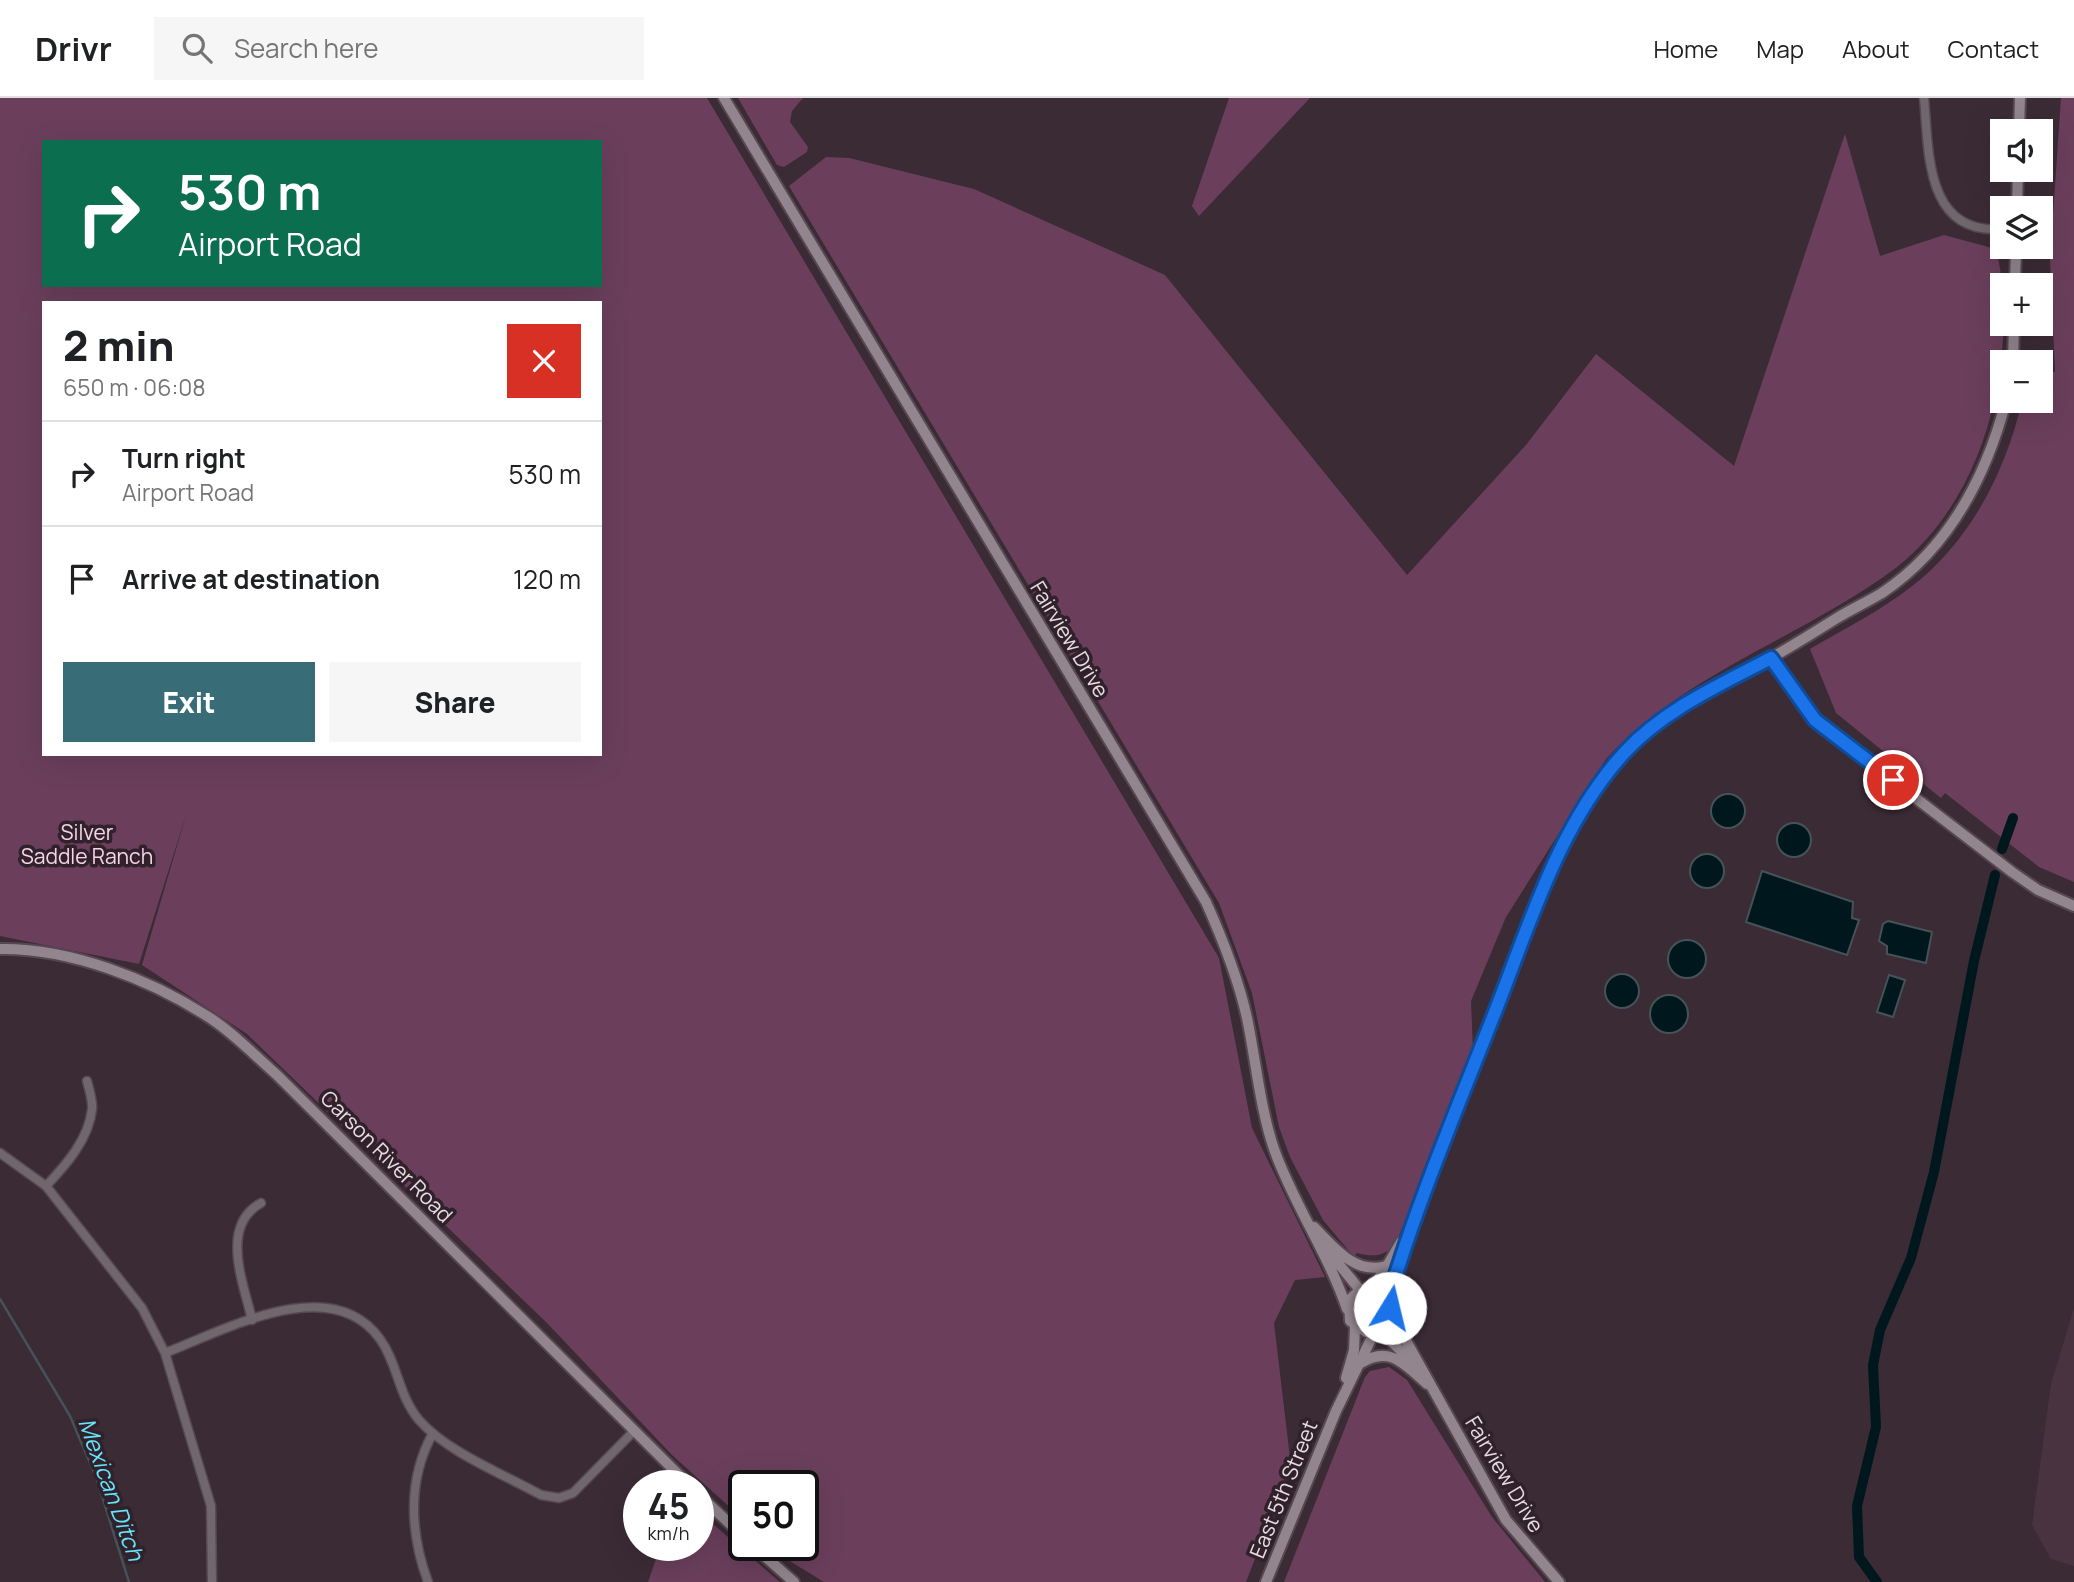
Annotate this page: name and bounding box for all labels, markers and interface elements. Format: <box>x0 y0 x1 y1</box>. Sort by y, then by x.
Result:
search box <box>154 17 644 80</box>
text: Drivr <box>35 26 112 71</box>
icon: search <box>178 29 216 67</box>
text: Search here <box>234 30 378 66</box>
text: Home <box>1653 32 1718 65</box>
text: Map <box>1756 32 1804 65</box>
text: About <box>1842 32 1910 65</box>
text: Contact <box>1948 32 2039 65</box>
map controls <box>1990 119 2053 413</box>
button: sound <box>1990 119 2053 182</box>
text: 530 m <box>178 158 321 225</box>
icon: right <box>63 168 154 259</box>
button: layers <box>1990 196 2053 259</box>
text: Airport Road <box>178 222 362 266</box>
button: + <box>1990 273 2053 336</box>
text: 2 min <box>63 316 174 374</box>
button: close <box>507 324 581 398</box>
button: − <box>1990 350 2053 413</box>
text: 650 m · 06:08 <box>63 371 206 403</box>
text: Turn right <box>122 440 246 476</box>
icon: right <box>63 455 101 493</box>
text: 530 m <box>508 456 581 492</box>
text: Airport Road <box>122 476 254 508</box>
icon: arrive <box>63 560 101 598</box>
text: Arrive at destination <box>122 561 380 597</box>
text: 120 m <box>513 561 581 597</box>
street label: Fairview Drive <box>1024 576 1116 702</box>
button: Exit <box>63 662 315 742</box>
button: Share <box>329 662 581 742</box>
pin <box>1863 750 1923 810</box>
icon: arrive <box>1874 761 1912 799</box>
park label: Silver Saddle Ranch <box>21 818 153 870</box>
street label: Carson River Road <box>315 1084 459 1228</box>
position arrow <box>1353 1271 1427 1345</box>
street label: Fairview Drive <box>1459 1411 1551 1537</box>
water label: Mexican Ditch <box>71 1413 153 1566</box>
street label: East 5th Street <box>1243 1416 1323 1562</box>
speed limit sign: 50 <box>728 1470 819 1561</box>
text: 45 <box>648 1482 689 1530</box>
text: km/h <box>648 1521 689 1545</box>

